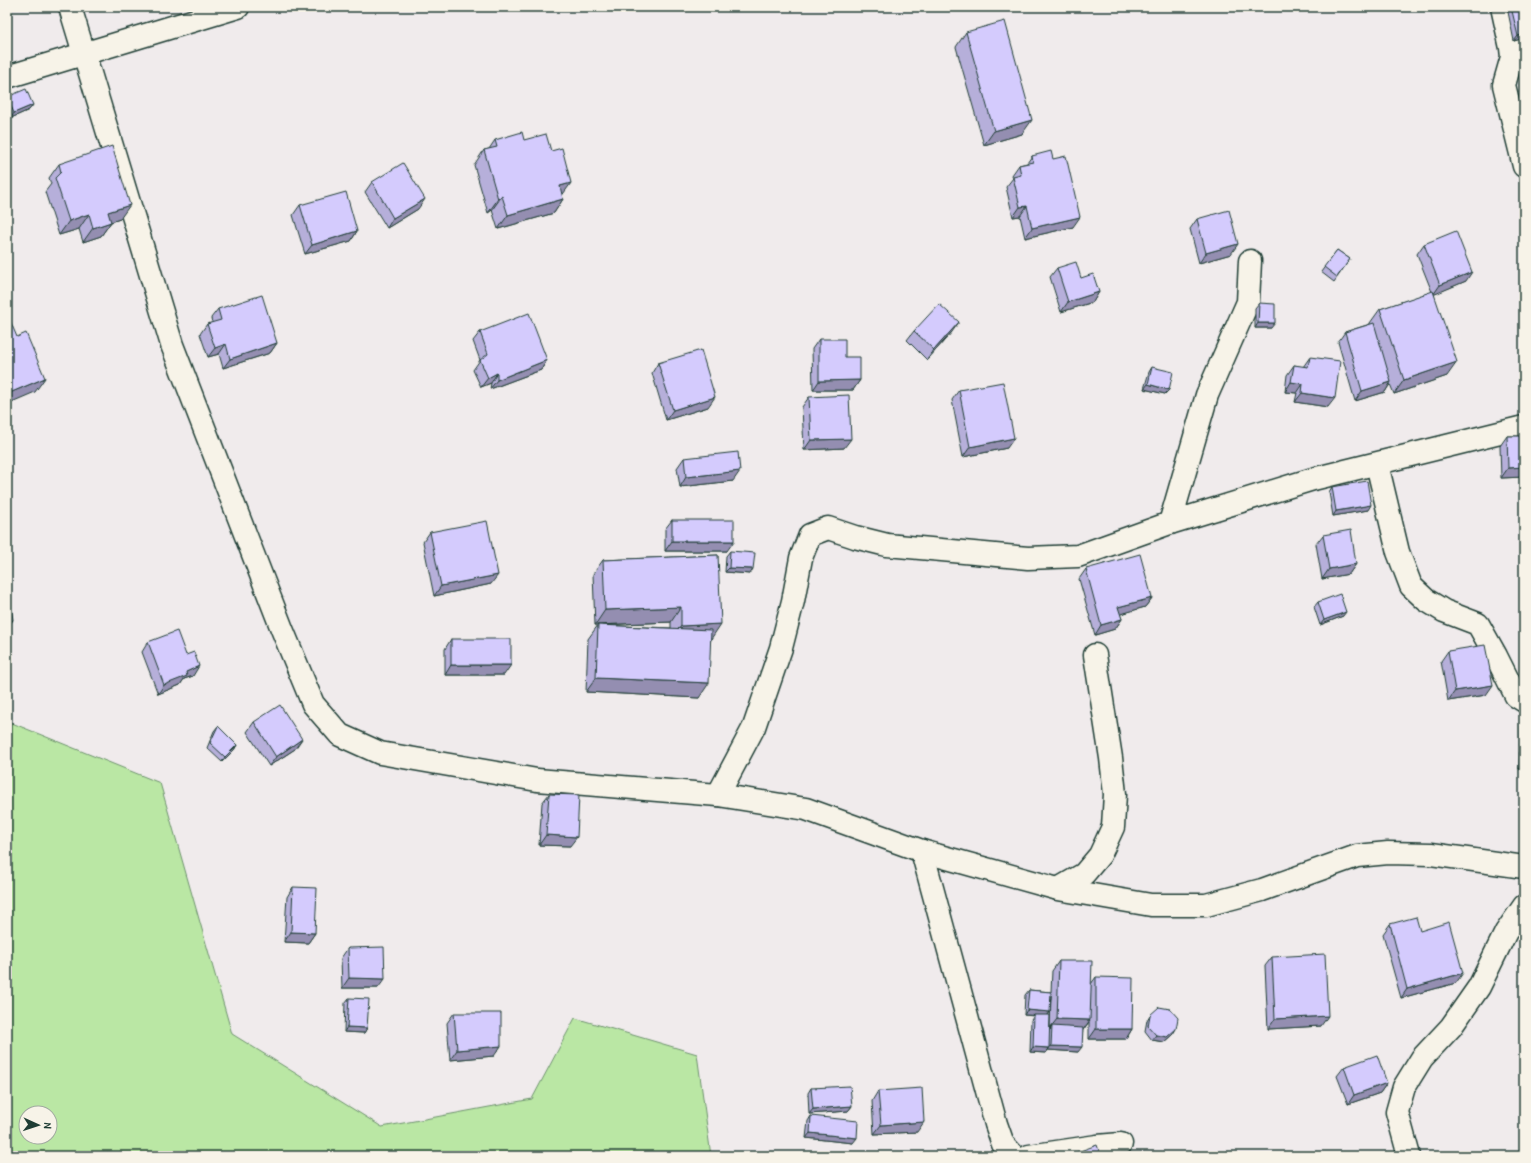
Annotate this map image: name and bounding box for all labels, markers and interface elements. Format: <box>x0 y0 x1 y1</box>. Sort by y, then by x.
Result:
north arrow <box>18 1105 58 1145</box>
text: N <box>41 1122 55 1129</box>

